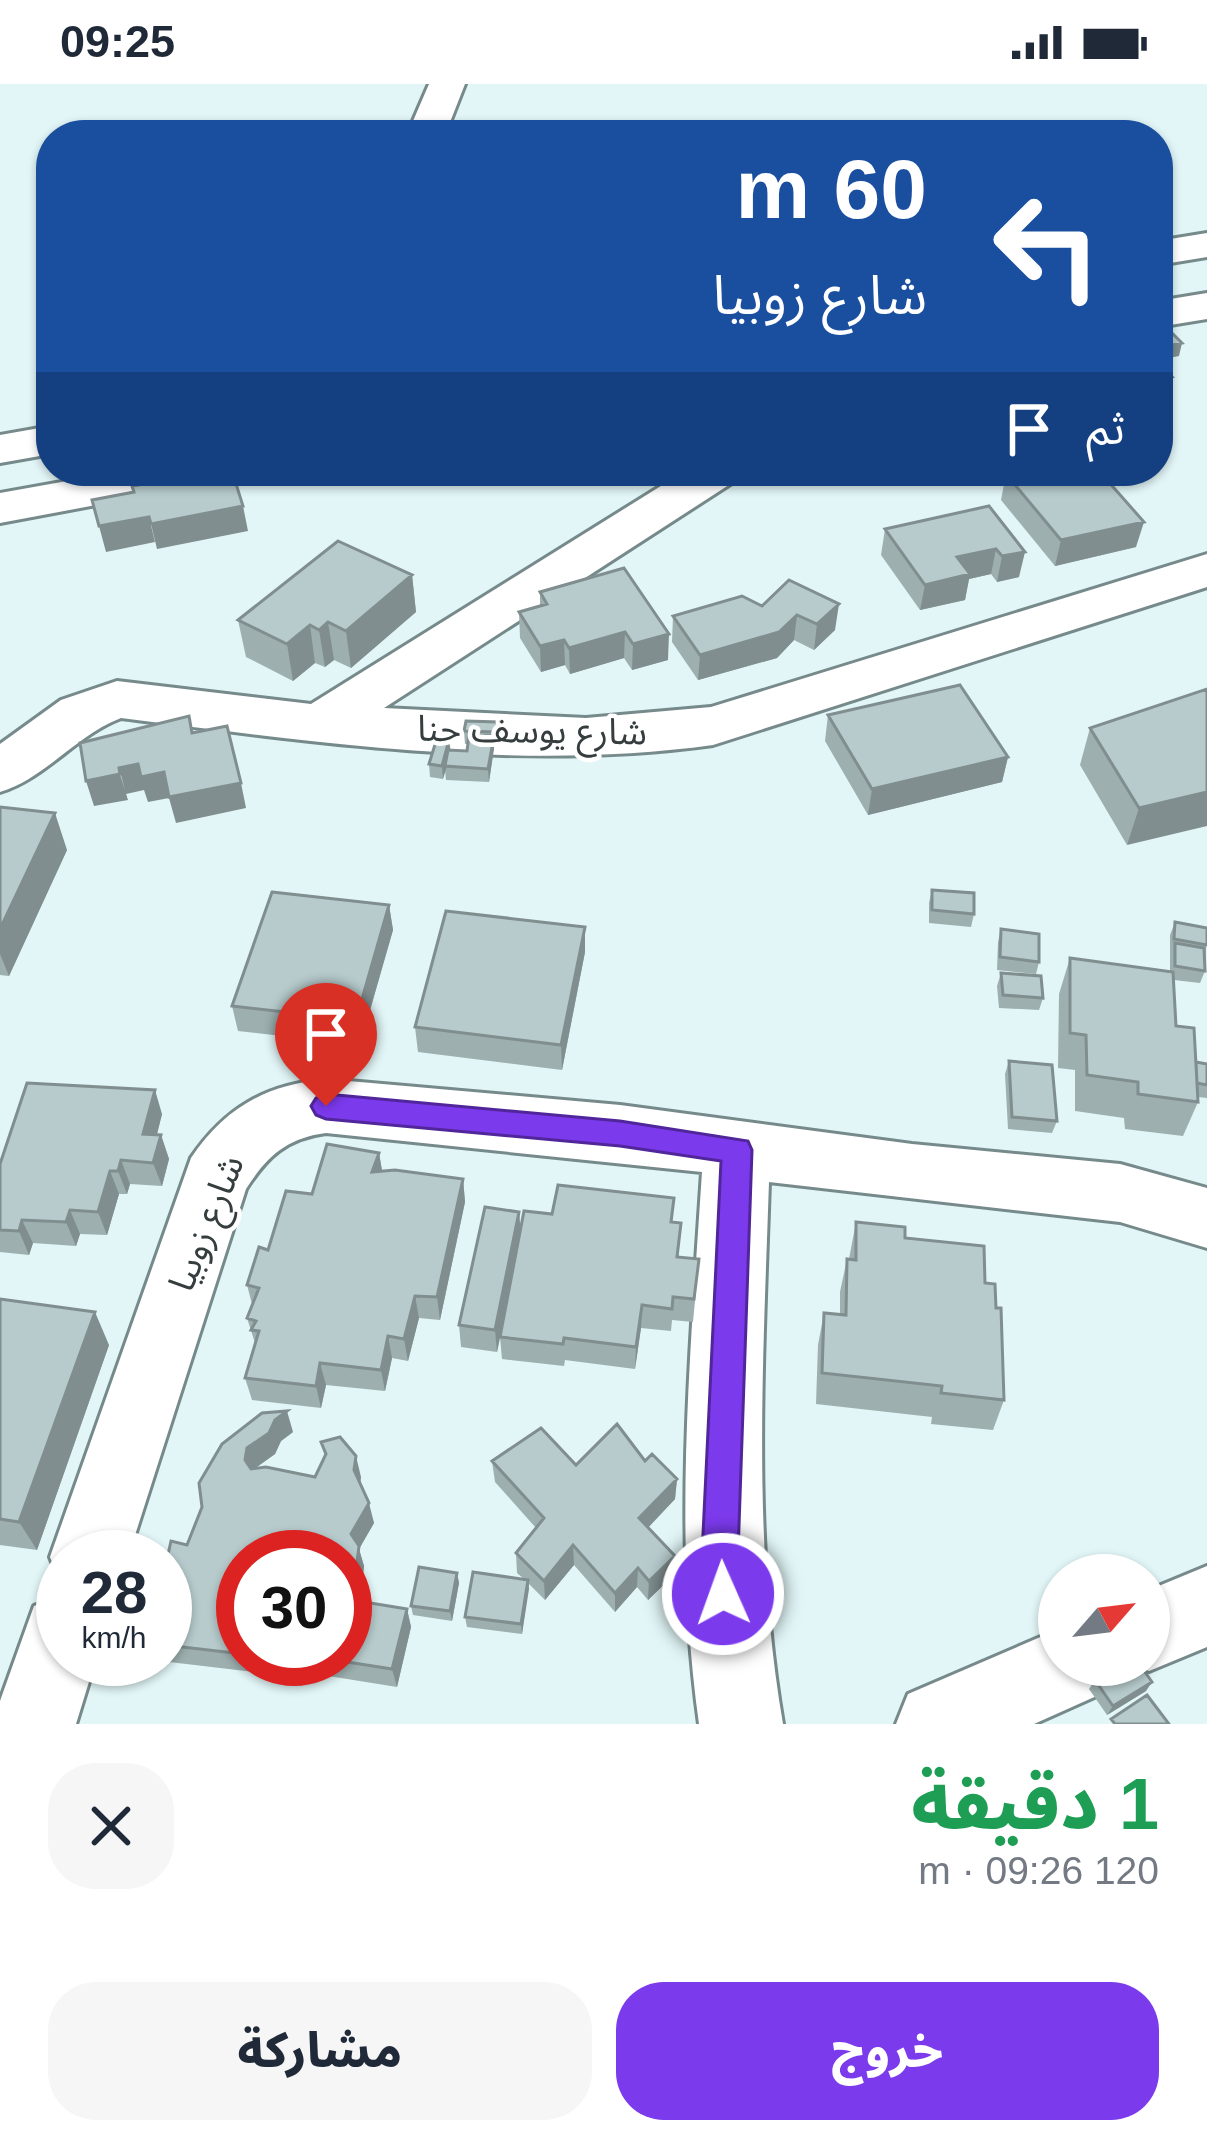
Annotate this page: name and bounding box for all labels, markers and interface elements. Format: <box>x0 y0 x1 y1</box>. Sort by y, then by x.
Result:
text: 09:25 <box>60 16 175 67</box>
text: 60 m <box>736 142 927 236</box>
icon: left <box>969 168 1125 324</box>
text: شارع زوبيا <box>712 265 927 325</box>
icon: arrive <box>996 396 1062 462</box>
text: ثم <box>1086 403 1125 454</box>
street label: شارع يوسف حنا <box>417 707 647 759</box>
pin <box>275 983 377 1106</box>
icon: arrive <box>293 1001 359 1067</box>
street label: شارع زوبيا <box>160 1149 257 1299</box>
speed limit sign: 30 <box>216 1530 372 1686</box>
position arrow <box>660 1531 786 1657</box>
north arrow <box>1038 1554 1170 1686</box>
map controls <box>1038 1554 1170 1686</box>
text: 28 <box>81 1559 147 1626</box>
text: km/h <box>81 1621 147 1654</box>
button: close <box>48 1763 174 1889</box>
text: 1 دقيقة <box>911 1764 1159 1844</box>
text: 120 m · 09:26 <box>918 1849 1159 1892</box>
button: مشاركة <box>48 1982 592 2120</box>
button: خروج <box>616 1982 1159 2120</box>

